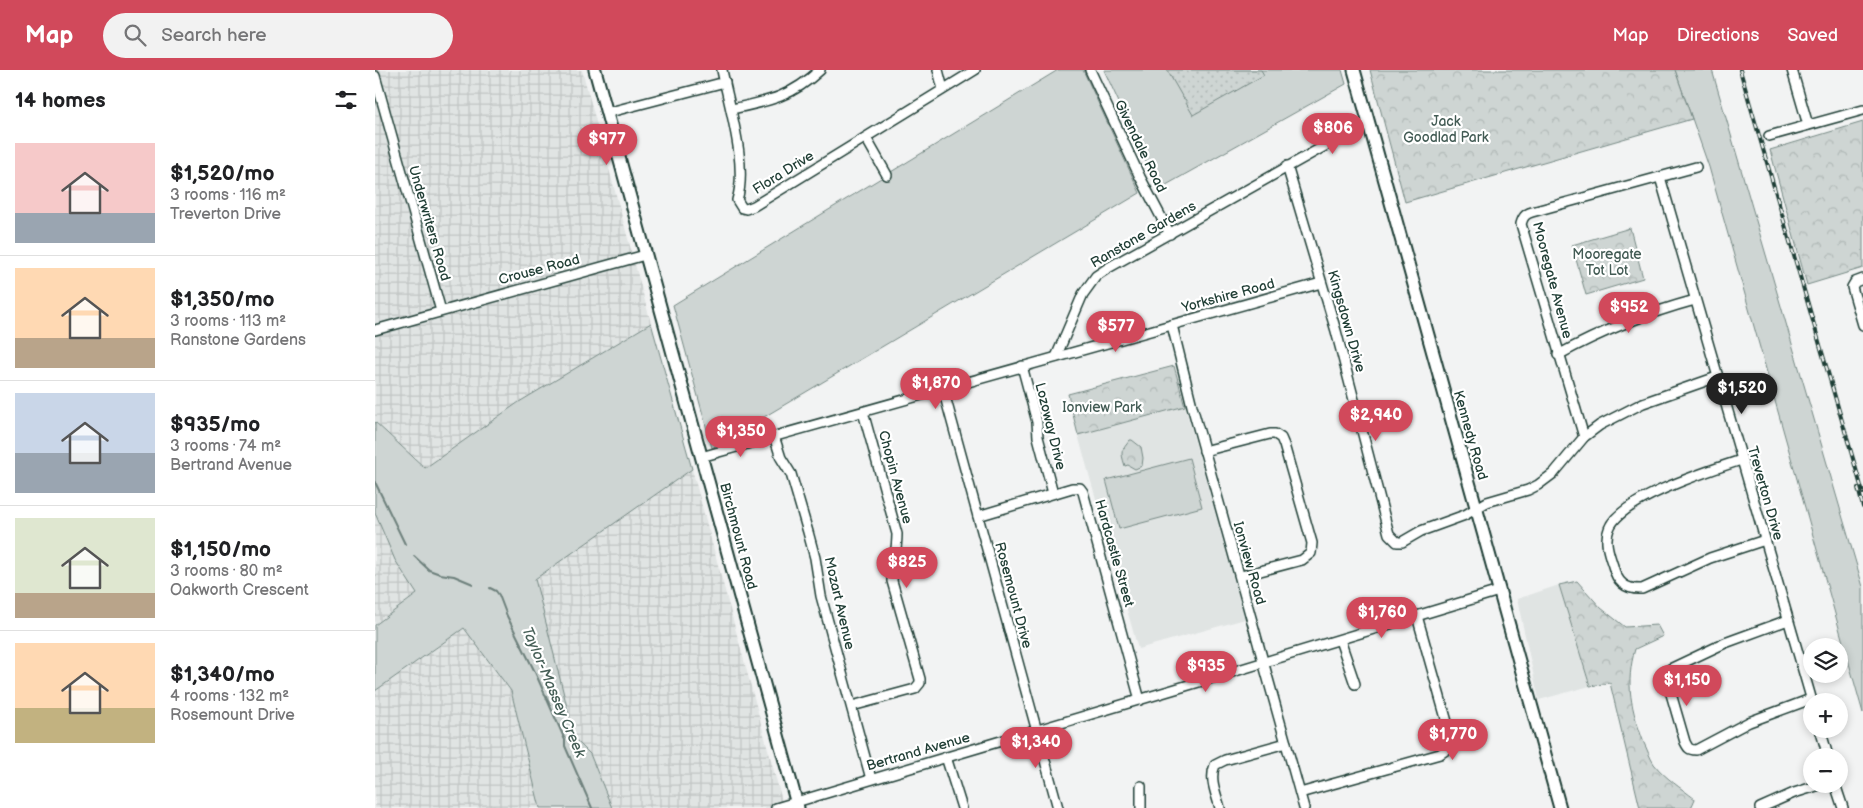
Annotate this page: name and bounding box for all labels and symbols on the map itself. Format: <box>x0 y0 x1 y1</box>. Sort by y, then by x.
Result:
street label: Givendale Road <box>1111 97 1170 195</box>
pin: $806 <box>1303 112 1363 155</box>
park label: Jack Goodlad Park <box>1403 113 1489 146</box>
pin: $977 <box>577 124 637 166</box>
street label: Flora Drive <box>750 147 817 198</box>
street label: Underwriters Road <box>405 164 454 283</box>
street label: Ranstone Gardens <box>1088 197 1199 272</box>
street label: Mooregate Avenue <box>1529 220 1576 340</box>
park label: Mooregate Tot Lot <box>1572 246 1642 279</box>
street label: Crouse Road <box>497 251 582 288</box>
street label: Kingsdown Drive <box>1324 268 1369 374</box>
street label: Yorkshire Road <box>1179 275 1276 316</box>
pin: $952 <box>1599 292 1659 334</box>
pin: $577 <box>1086 310 1146 353</box>
pin: $1,870 <box>895 368 977 410</box>
pin: $1,520 <box>1701 372 1783 415</box>
street label: Lozoway Drive <box>1031 381 1070 471</box>
street label: Kennedy Road <box>1450 388 1491 482</box>
park label: Ionview Park <box>1062 399 1142 416</box>
pin: $2,940 <box>1335 400 1417 442</box>
pin: $1,350 <box>700 416 782 458</box>
street label: Chopin Avenue <box>875 429 916 526</box>
street label: Treverton Drive <box>1744 444 1787 542</box>
street label: Birchmount Road <box>716 481 761 591</box>
street label: Hardcastle Street <box>1091 498 1138 609</box>
street label: Ionview Road <box>1230 520 1269 607</box>
street label: Rosemount Drive <box>991 540 1036 650</box>
pin: $825 <box>877 546 937 589</box>
street label: Mozart Avenue <box>821 555 858 651</box>
pin: $1,760 <box>1341 596 1423 639</box>
water label: Taylor-Massey Creek <box>517 624 590 761</box>
pin: $935 <box>1176 650 1236 693</box>
pin: $1,150 <box>1646 664 1728 707</box>
pin: $1,770 <box>1412 718 1494 761</box>
pin: $1,340 <box>995 726 1077 769</box>
street label: Bertrand Avenue <box>864 729 972 774</box>

